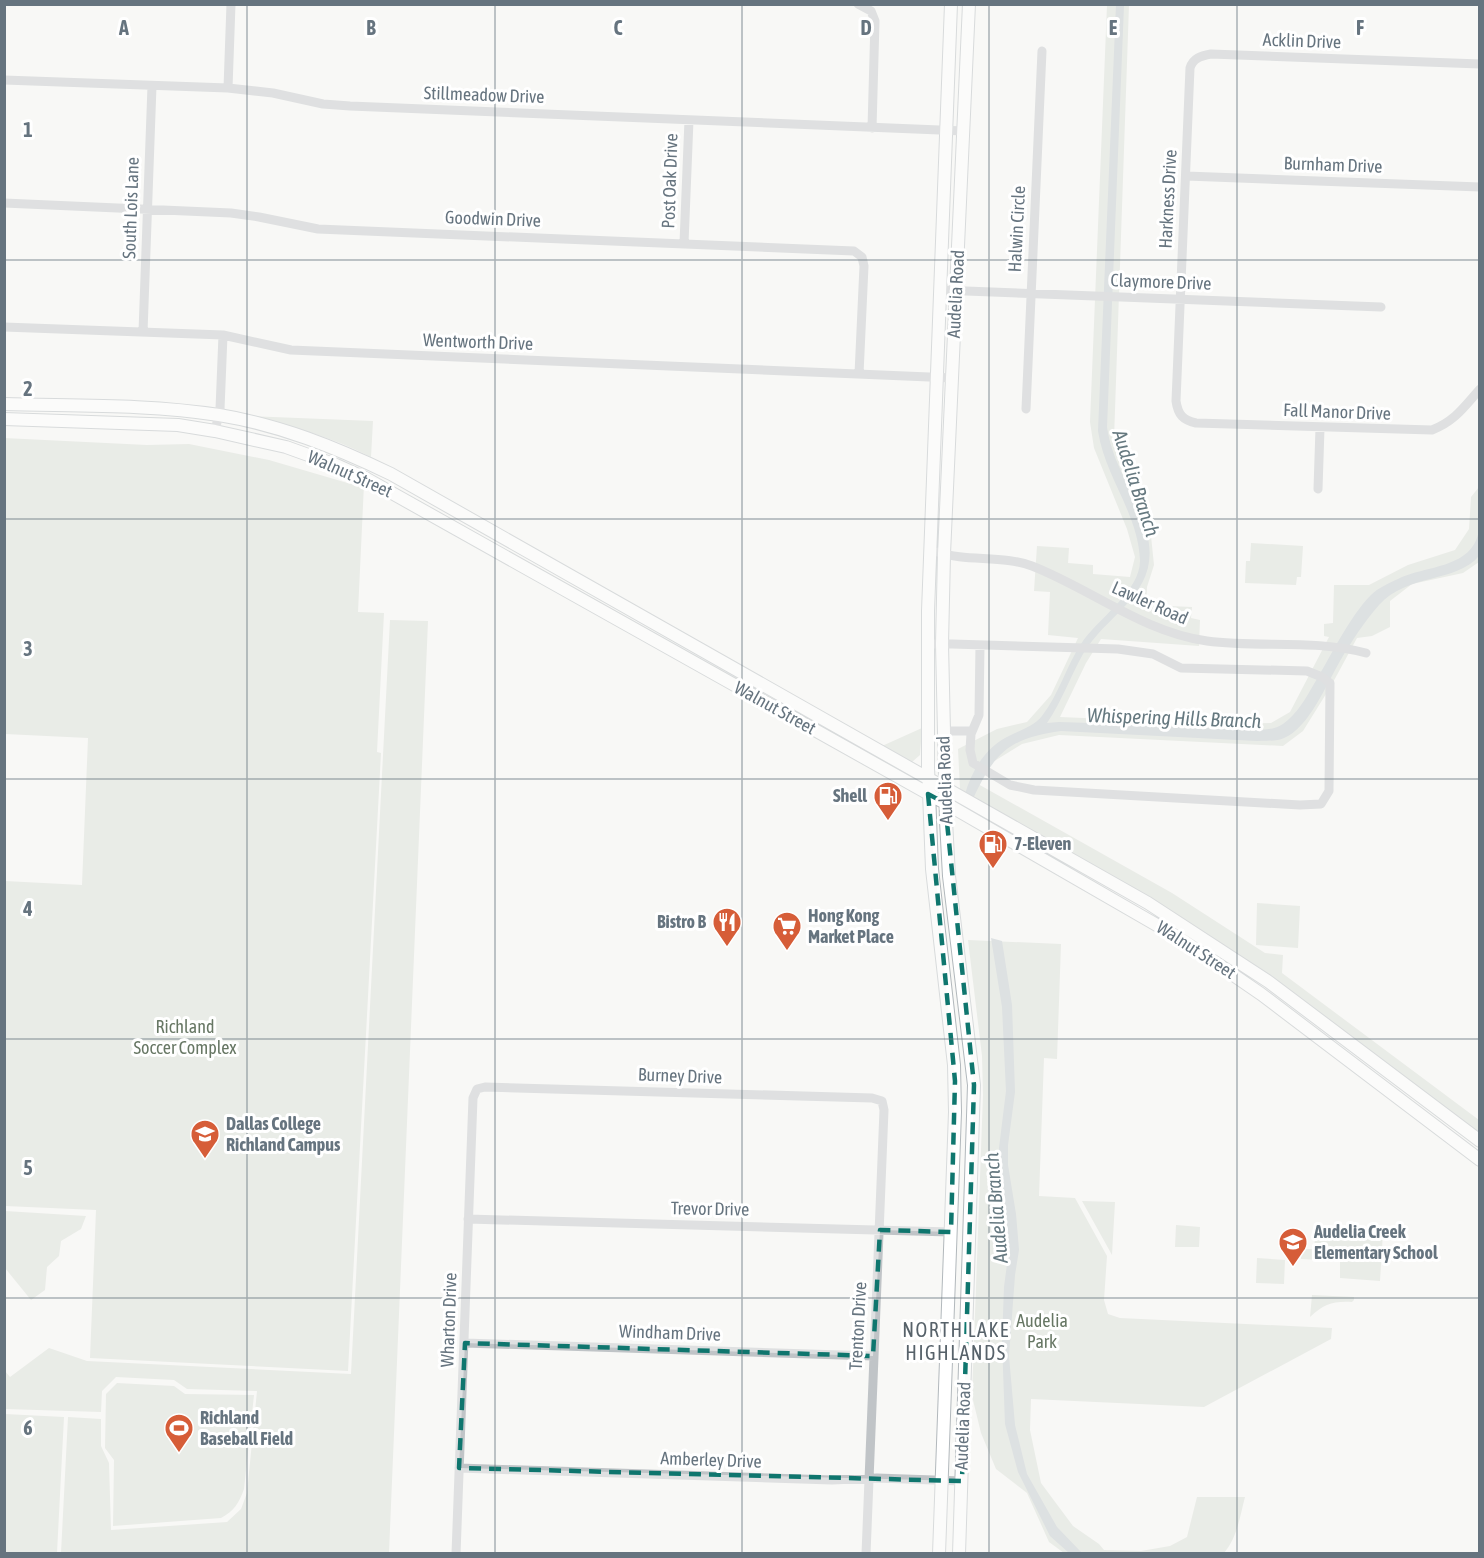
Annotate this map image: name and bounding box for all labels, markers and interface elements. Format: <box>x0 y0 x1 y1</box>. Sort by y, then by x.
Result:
text: A <box>118 16 129 39</box>
text: B <box>366 16 376 39</box>
text: C <box>614 16 623 39</box>
text: D <box>860 16 872 39</box>
text: E <box>1109 16 1118 39</box>
text: F <box>1356 16 1364 39</box>
street label: Acklin Drive <box>1262 29 1342 52</box>
street label: Stillmeadow Drive <box>423 82 545 107</box>
text: 1 <box>23 118 33 141</box>
street label: Post Oak Drive <box>657 133 682 229</box>
street label: Harkness Drive <box>1154 149 1181 249</box>
street label: Burnham Drive <box>1283 152 1383 177</box>
street label: South Lois Lane <box>118 157 143 259</box>
street label: Halwin Circle <box>1004 185 1029 273</box>
street label: Goodwin Drive <box>445 206 541 231</box>
street label: Audelia Road <box>943 249 968 339</box>
street label: Claymore Drive <box>1110 269 1212 294</box>
street label: Wentworth Drive <box>423 329 533 354</box>
text: 2 <box>23 377 33 400</box>
street label: Fall Manor Drive <box>1283 399 1391 424</box>
water label: Audelia Branch <box>1108 426 1165 539</box>
street label: Walnut Street <box>305 446 396 501</box>
street label: Lawler Road <box>1109 576 1191 629</box>
text: 3 <box>23 637 33 660</box>
street label: Walnut Street <box>731 677 820 739</box>
water label: Whispering Hills Branch <box>1087 703 1262 732</box>
street label: Audelia Road <box>932 736 957 825</box>
fuel station icon: Shell <box>872 780 904 822</box>
place label: Shell <box>833 785 867 806</box>
fuel station icon: 7-Eleven <box>977 828 1009 870</box>
place label: 7-Eleven <box>1014 833 1072 854</box>
text: 4 <box>22 897 33 920</box>
place label: Hong Kong Market Place <box>808 905 894 947</box>
restaurant icon: Bistro B <box>711 906 743 948</box>
supermarket icon: Hong Kong Market Place <box>771 910 803 952</box>
place label: Bistro B <box>657 911 706 932</box>
street label: Walnut Street <box>1153 916 1240 983</box>
park label: Richland Soccer Complex <box>133 1016 237 1058</box>
street label: Burney Drive <box>638 1064 722 1087</box>
place label: Dallas College Richland Campus <box>226 1113 341 1155</box>
school or university icon: Dallas College Richland Campus <box>189 1118 221 1160</box>
water label: Audelia Branch <box>979 1152 1012 1265</box>
text: 5 <box>23 1156 33 1179</box>
street label: Trevor Drive <box>671 1197 749 1220</box>
place label: Audelia Creek Elementary School <box>1313 1221 1438 1263</box>
school or university icon: Audelia Creek Elementary School <box>1277 1226 1309 1268</box>
street label: Wharton Drive <box>436 1272 461 1368</box>
street label: Trenton Drive <box>845 1281 870 1371</box>
park label: Audelia Park <box>1016 1310 1068 1352</box>
district label: NORTH LAKE HIGHLANDS <box>902 1318 1010 1364</box>
street label: Windham Drive <box>619 1320 721 1345</box>
street label: Audelia Road <box>950 1381 975 1470</box>
place label: Richland Baseball Field <box>200 1407 293 1449</box>
sports icon: Richland Baseball Field <box>163 1412 195 1454</box>
text: 6 <box>23 1416 33 1439</box>
street label: Amberley Drive <box>660 1447 762 1472</box>

